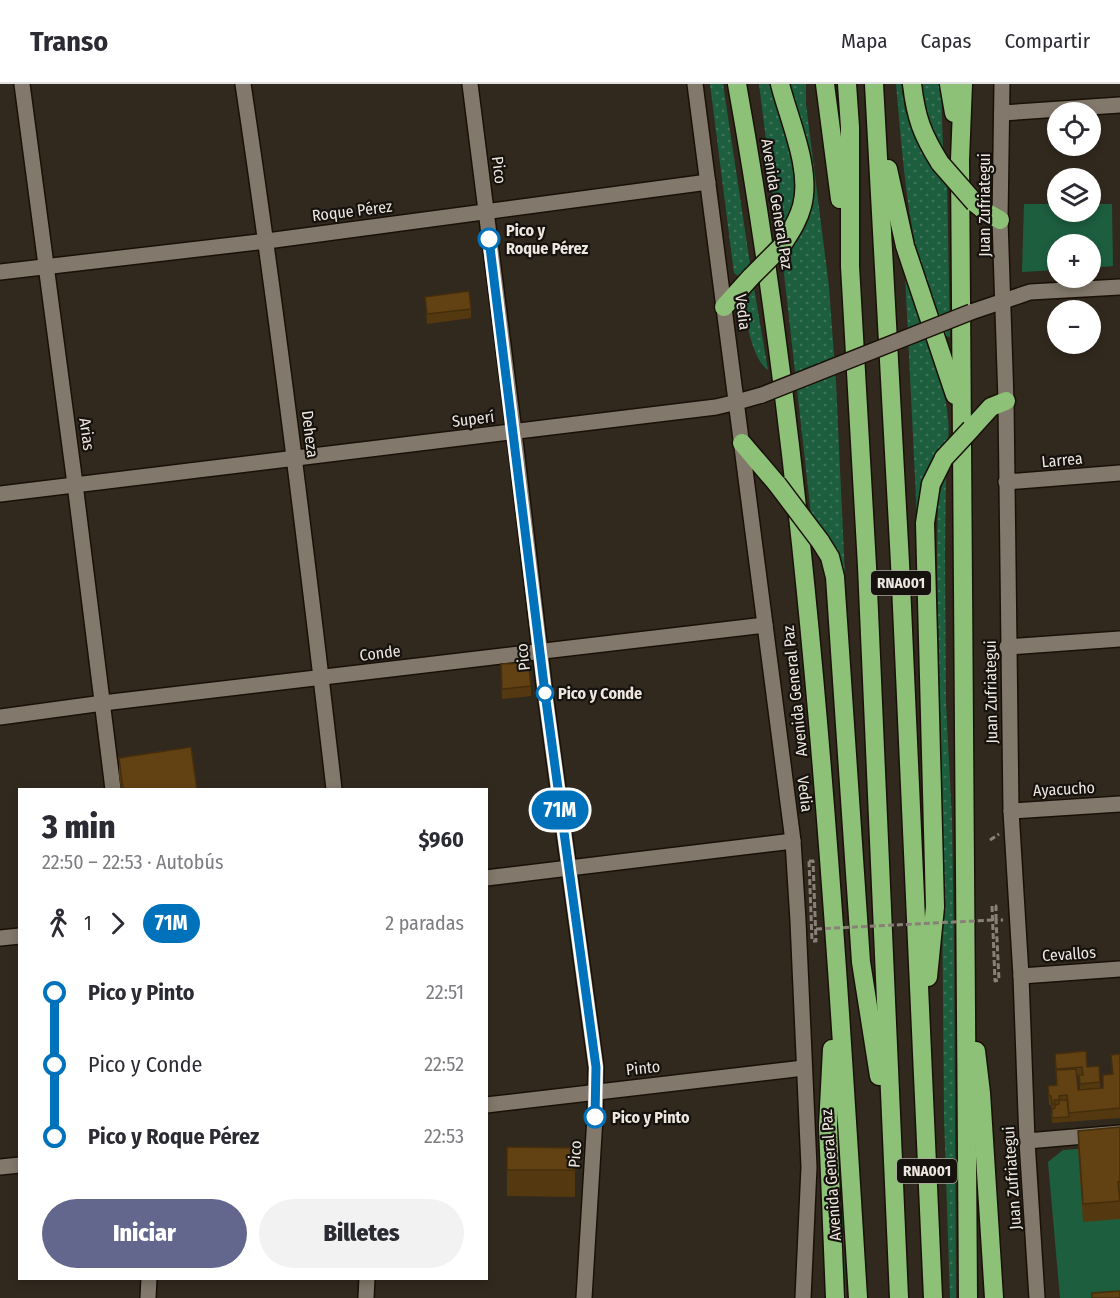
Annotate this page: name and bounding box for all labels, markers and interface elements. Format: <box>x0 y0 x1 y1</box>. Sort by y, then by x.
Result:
text: Transo <box>30 25 108 58</box>
text: Mapa <box>841 28 888 54</box>
text: Capas <box>921 28 971 54</box>
text: Compartir <box>1004 28 1090 54</box>
map controls <box>1047 102 1101 354</box>
button: locate <box>1047 102 1101 156</box>
street label: Avenida General Paz <box>757 137 797 271</box>
street label: Juan Zufriategui <box>975 153 994 257</box>
street label: Pico <box>488 155 510 185</box>
button: layers <box>1047 168 1101 222</box>
street label: Roque Pérez <box>311 197 393 225</box>
place label: Pico y Roque Pérez <box>506 221 588 258</box>
marker: Pico y Roque Pérez <box>478 228 500 250</box>
button: + <box>1047 234 1101 288</box>
street label: Vedia <box>731 293 755 331</box>
button: − <box>1047 300 1101 354</box>
street label: Superí <box>451 407 495 431</box>
street label: Deheza <box>298 409 322 459</box>
street label: Arias <box>75 417 99 452</box>
street label: Larrea <box>1041 449 1083 471</box>
road number: RNA001 <box>871 571 931 595</box>
street label: Avenida General Paz <box>779 624 811 758</box>
street label: Juan Zufriategui <box>981 640 1001 744</box>
street label: Conde <box>358 641 402 665</box>
street label: Pico <box>512 642 534 672</box>
marker: Pico y Conde <box>536 684 554 702</box>
place label: Pico y Conde <box>558 684 642 703</box>
street label: Vedia <box>793 775 817 813</box>
street label: Ayacucho <box>1033 778 1095 800</box>
line badge: 71M <box>526 790 594 830</box>
text: 71M <box>544 797 576 823</box>
text: 3 min <box>42 807 115 847</box>
text: $960 <box>419 826 464 853</box>
text: 22:50 – 22:53 · Autobús <box>42 850 223 874</box>
icon: walk <box>42 907 75 940</box>
icon: forward <box>101 907 134 940</box>
text: 71M <box>155 910 188 936</box>
text: 1 <box>84 911 92 935</box>
text: 2 paradas <box>385 911 464 935</box>
street label: Cevallos <box>1041 943 1097 965</box>
text: Pico y Pinto <box>88 979 194 1006</box>
text: 22:51 <box>426 980 464 1004</box>
text: Pico y Conde <box>88 1051 202 1078</box>
text: 22:52 <box>424 1052 464 1076</box>
street label: Pinto <box>625 1057 661 1079</box>
marker: Pico y Pinto <box>584 1106 606 1128</box>
place label: Pico y Pinto <box>612 1108 690 1127</box>
street label: Avenida General Paz <box>817 1109 845 1241</box>
text: Pico y Roque Pérez <box>88 1123 259 1150</box>
text: 22:53 <box>424 1124 464 1148</box>
street label: Juan Zufriategui <box>999 1126 1025 1230</box>
street label: Pico <box>565 1140 585 1168</box>
road number: RNA001 <box>897 1159 957 1183</box>
button: Iniciar <box>42 1199 247 1268</box>
button: Billetes <box>259 1199 464 1268</box>

